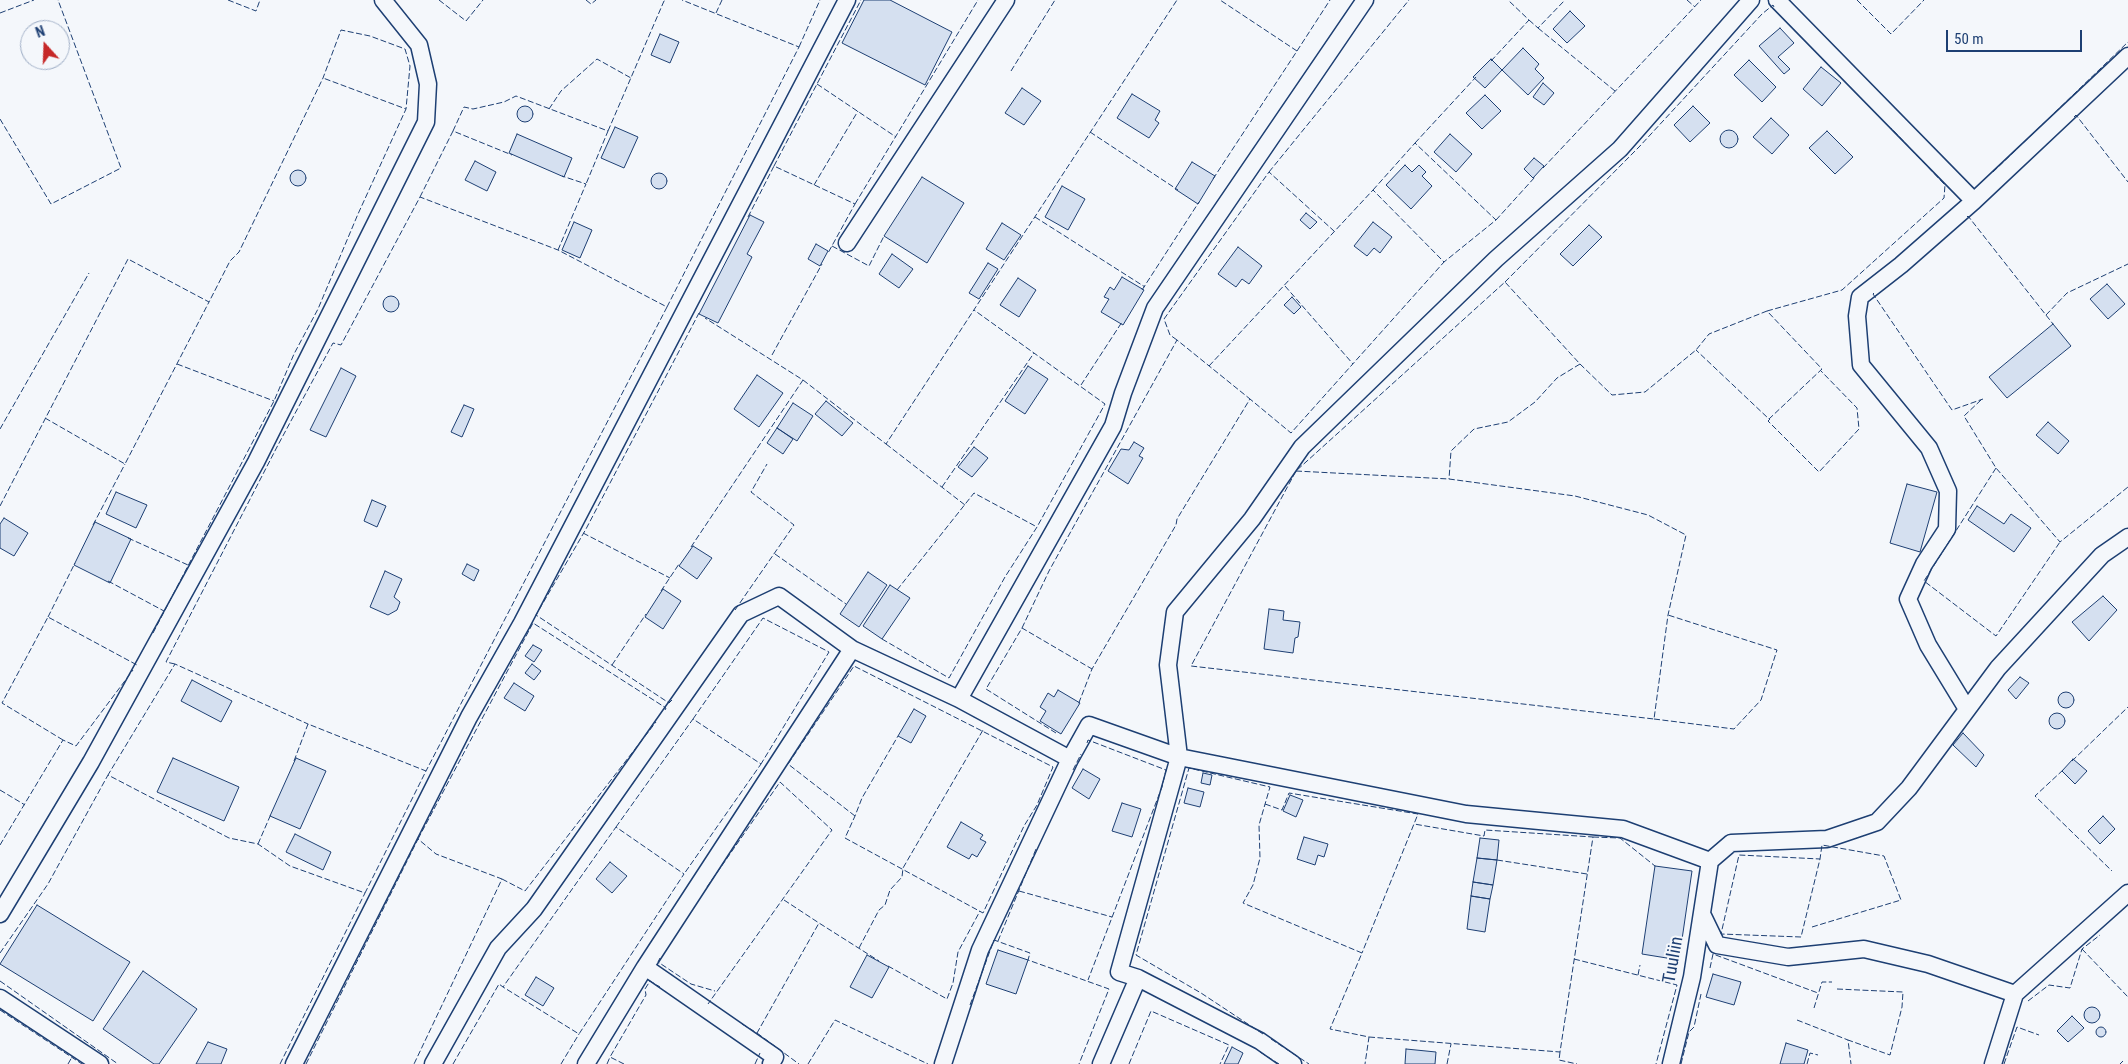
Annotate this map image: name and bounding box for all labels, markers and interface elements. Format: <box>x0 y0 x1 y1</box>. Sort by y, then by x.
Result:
north arrow <box>20 20 70 70</box>
scale bar <box>1948 20 2084 52</box>
text: N <box>33 23 47 41</box>
text: 50 m <box>1954 30 1984 48</box>
street label: Tuuliin <box>1659 935 1689 985</box>

